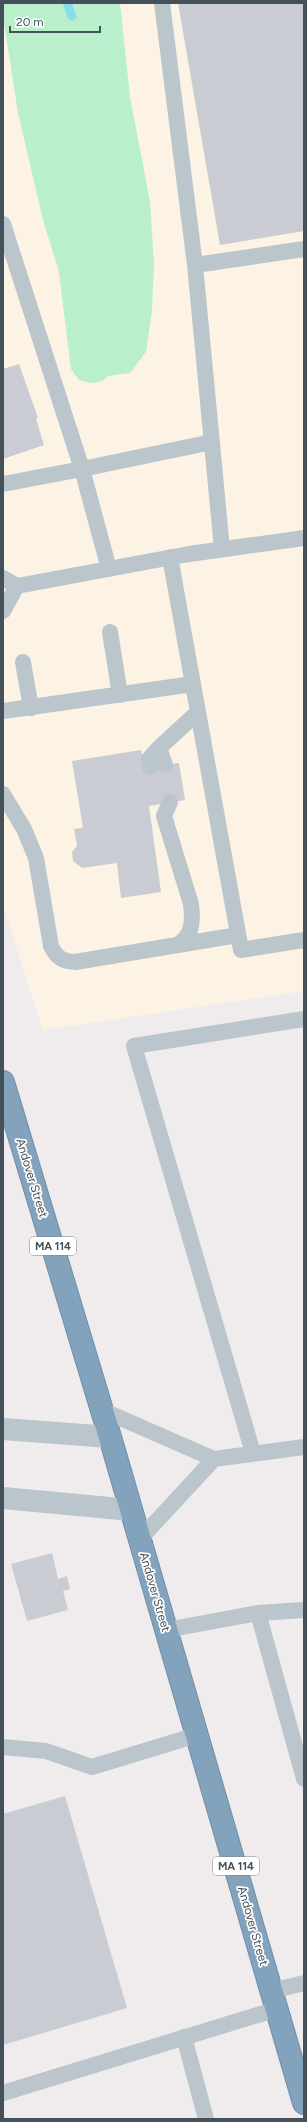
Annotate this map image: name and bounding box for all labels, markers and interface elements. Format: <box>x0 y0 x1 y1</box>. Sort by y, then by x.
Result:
scale bar <box>10 8 100 34</box>
text: 20 m <box>16 15 44 29</box>
street label: Andover Street <box>13 1137 51 1220</box>
road number: MA 114 <box>30 1237 76 1255</box>
street label: Andover Street <box>137 1551 173 1634</box>
road number: MA 114 <box>213 1857 259 1875</box>
street label: Andover Street <box>235 1885 271 1968</box>

